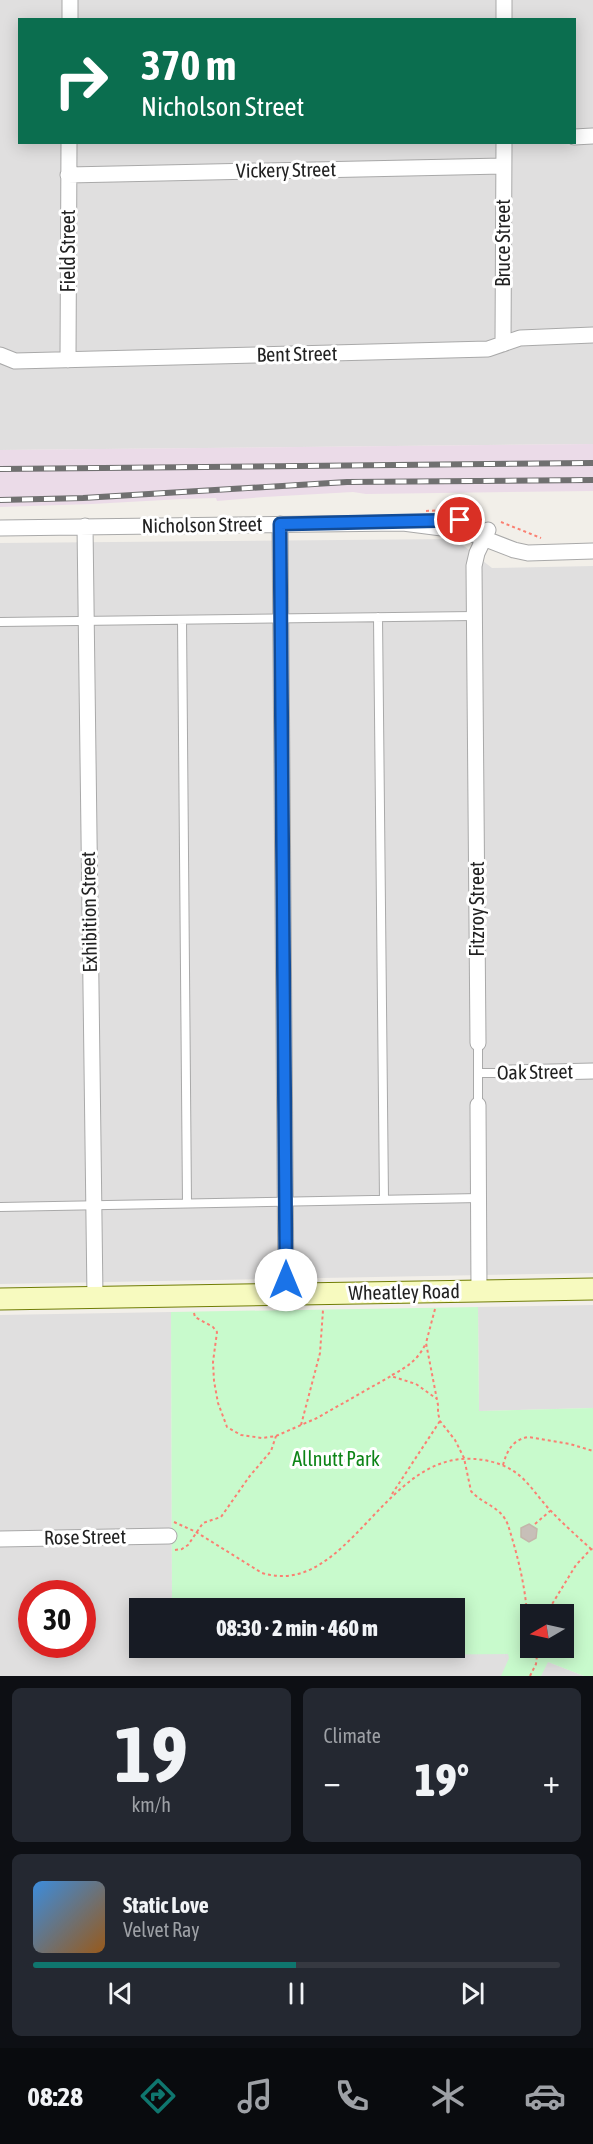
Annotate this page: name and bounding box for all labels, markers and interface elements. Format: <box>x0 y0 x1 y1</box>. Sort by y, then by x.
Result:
text: 370 m <box>141 41 236 89</box>
icon: right <box>42 42 120 120</box>
text: Nicholson Street <box>141 91 304 122</box>
street label: Vickery Street <box>236 157 336 182</box>
street label: Bruce Street <box>491 199 514 287</box>
street label: Field Street <box>56 209 79 292</box>
street label: Bent Street <box>256 341 338 366</box>
pin <box>434 494 485 545</box>
icon: arrive <box>443 503 476 536</box>
street label: Nicholson Street <box>141 512 263 537</box>
street label: Exhibition Street <box>76 851 101 973</box>
street label: Fitzroy Street <box>465 861 488 957</box>
street label: Oak Street <box>497 1059 574 1084</box>
position arrow <box>254 1248 318 1312</box>
street label: Wheatley Road <box>348 1279 460 1304</box>
park label: Allnutt Park <box>292 1447 380 1470</box>
street label: Rose Street <box>44 1524 126 1549</box>
speed limit sign: 30 <box>18 1580 96 1658</box>
north arrow <box>520 1604 574 1658</box>
map controls <box>520 1604 574 1658</box>
text: 08:30 · 2 min · 460 m <box>216 1615 378 1641</box>
text: 19 <box>115 1709 188 1799</box>
text: Climate <box>324 1724 381 1747</box>
text: 19° <box>414 1754 469 1806</box>
text: − <box>324 1762 341 1800</box>
text: + <box>543 1762 560 1800</box>
text: km/h <box>131 1793 171 1816</box>
text: Static Love <box>123 1892 209 1918</box>
text: Velvet Ray <box>123 1918 200 1941</box>
icon: previous <box>104 1977 137 2010</box>
icon: pause <box>280 1977 313 2010</box>
icon: next <box>456 1977 489 2010</box>
icon: directions <box>137 2075 179 2117</box>
icon: music <box>234 2075 276 2117</box>
icon: phone <box>331 2075 373 2117</box>
icon: climate <box>427 2075 469 2117</box>
icon: car <box>524 2075 566 2117</box>
text: 08:28 <box>27 2081 83 2112</box>

